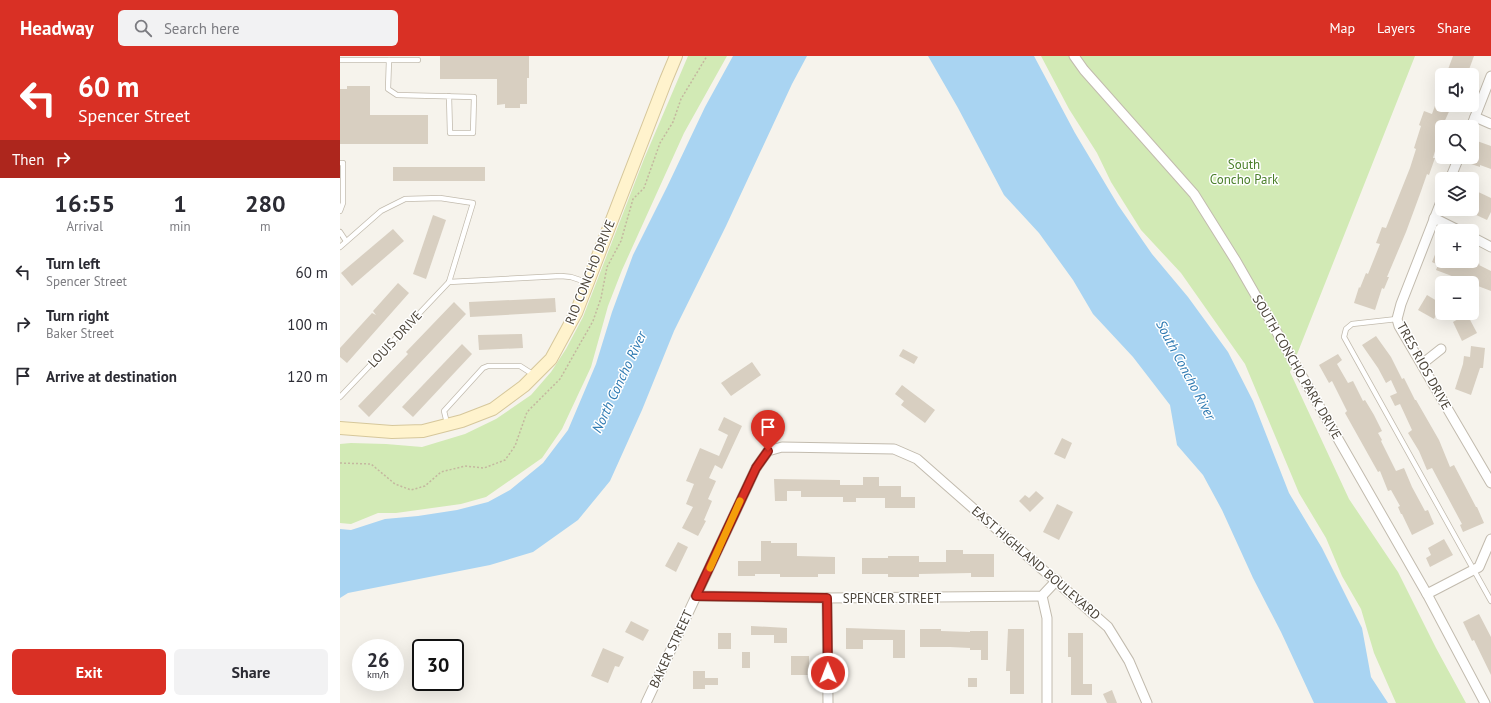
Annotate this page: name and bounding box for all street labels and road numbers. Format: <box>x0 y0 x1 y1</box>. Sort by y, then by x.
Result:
street label: RIO CONCHO DRIVE <box>561 217 619 327</box>
street label: SOUTH CONCHO PARK DRIVE <box>1249 292 1345 442</box>
street label: LOUIS DRIVE <box>364 307 426 371</box>
street label: TRES RIOS DRIVE <box>1393 319 1455 413</box>
street label: EAST HIGHLAND BOULEVARD <box>968 502 1104 624</box>
street label: SPENCER STREET <box>843 590 941 607</box>
street label: BAKER STREET <box>645 607 697 691</box>

